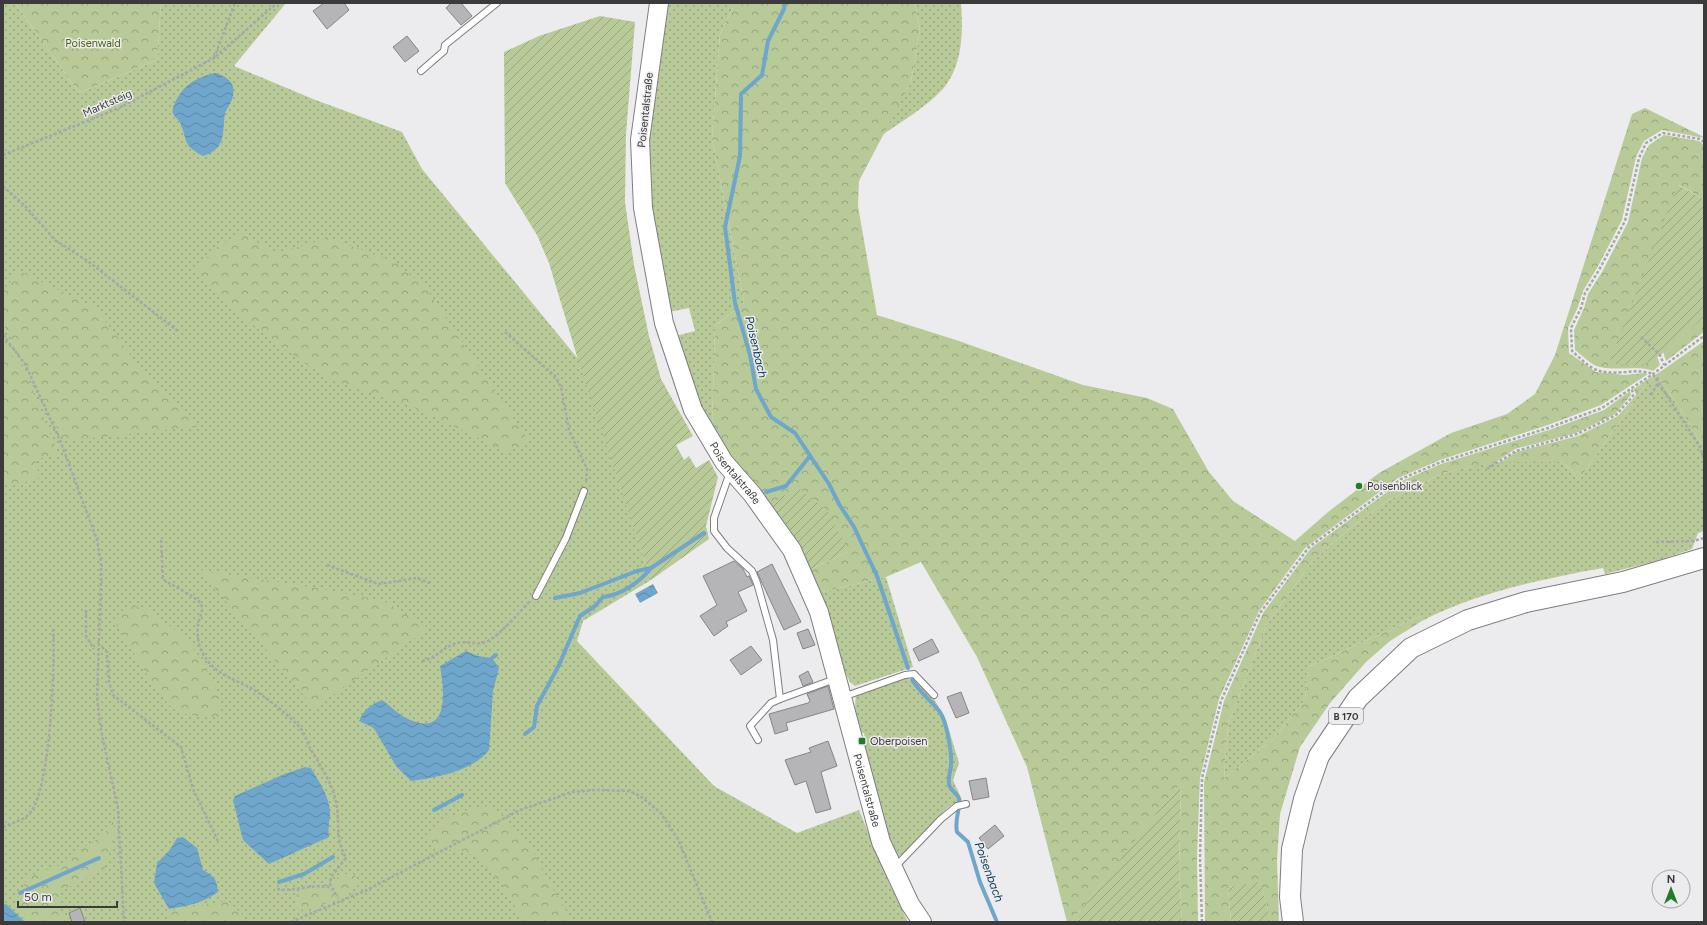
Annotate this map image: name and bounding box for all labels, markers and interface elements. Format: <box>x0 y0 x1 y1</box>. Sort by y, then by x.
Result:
park label: Poisenwald <box>65 37 121 50</box>
street label: Poisentalstraße <box>635 72 656 148</box>
street label: Marktsteig <box>81 87 134 120</box>
water label: Poisenbach <box>742 315 770 379</box>
street label: Poisentalstraße <box>707 440 763 507</box>
place label: Poisenblick <box>1367 480 1423 493</box>
marker: Poisenblick <box>1354 481 1364 491</box>
road number: B 170 <box>1329 708 1363 724</box>
place label: Oberpoisen <box>870 735 927 748</box>
marker: Oberpoisen <box>857 736 867 746</box>
street label: Poisentalstraße <box>850 752 883 828</box>
water label: Poisenbach <box>972 840 1006 904</box>
north arrow <box>1651 869 1691 909</box>
text: N <box>1667 873 1675 886</box>
scale bar <box>18 883 117 909</box>
text: 50 m <box>24 890 52 904</box>

